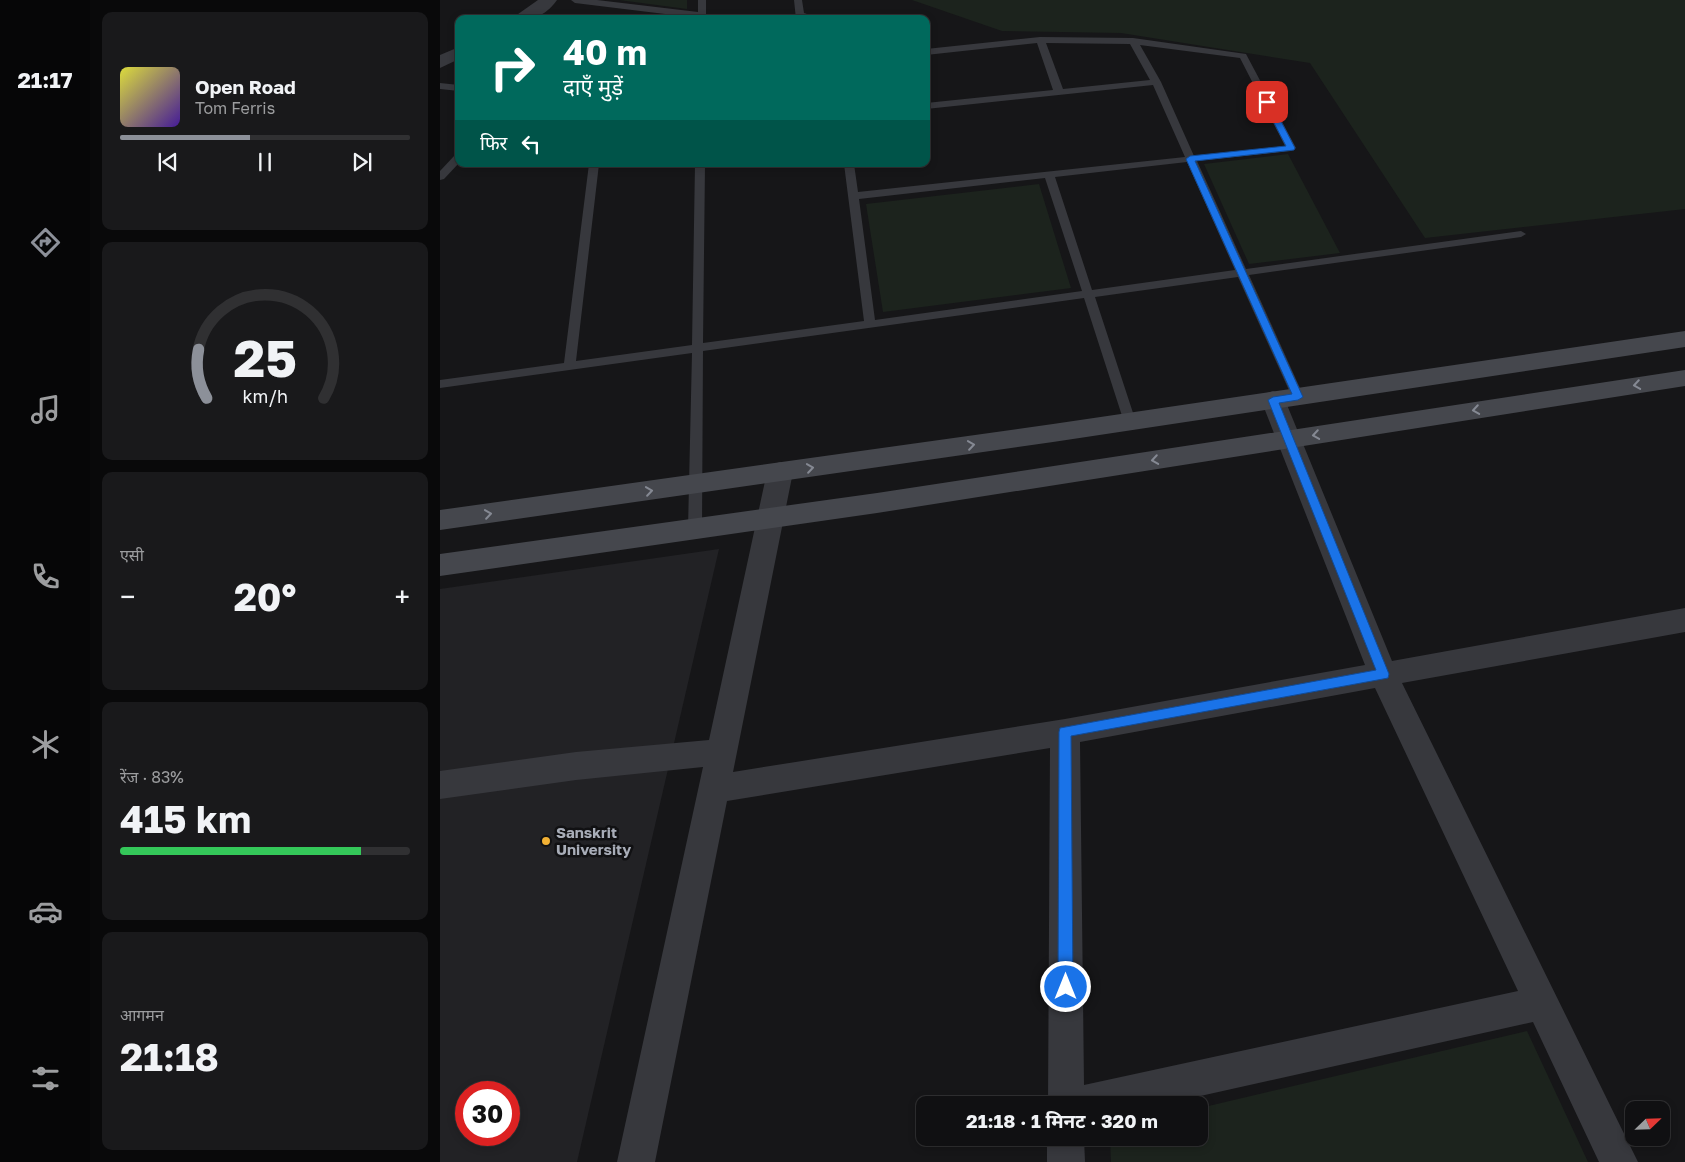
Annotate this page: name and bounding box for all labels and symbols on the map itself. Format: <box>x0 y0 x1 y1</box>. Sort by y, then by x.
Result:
pin <box>1246 81 1288 123</box>
one-way arrow <box>1632 380 1641 390</box>
one-way arrow <box>1472 405 1481 415</box>
one-way arrow <box>1311 429 1319 440</box>
one-way arrow <box>967 440 975 451</box>
one-way arrow <box>1151 454 1159 464</box>
one-way arrow <box>806 463 814 474</box>
one-way arrow <box>645 486 653 496</box>
one-way arrow <box>484 509 493 519</box>
place label: Sanskrit University <box>556 823 631 858</box>
marker: Sanskrit University <box>540 835 552 847</box>
position arrow <box>1039 960 1091 1012</box>
speed limit sign: 30 <box>455 1081 520 1146</box>
north arrow <box>1625 1101 1670 1146</box>

